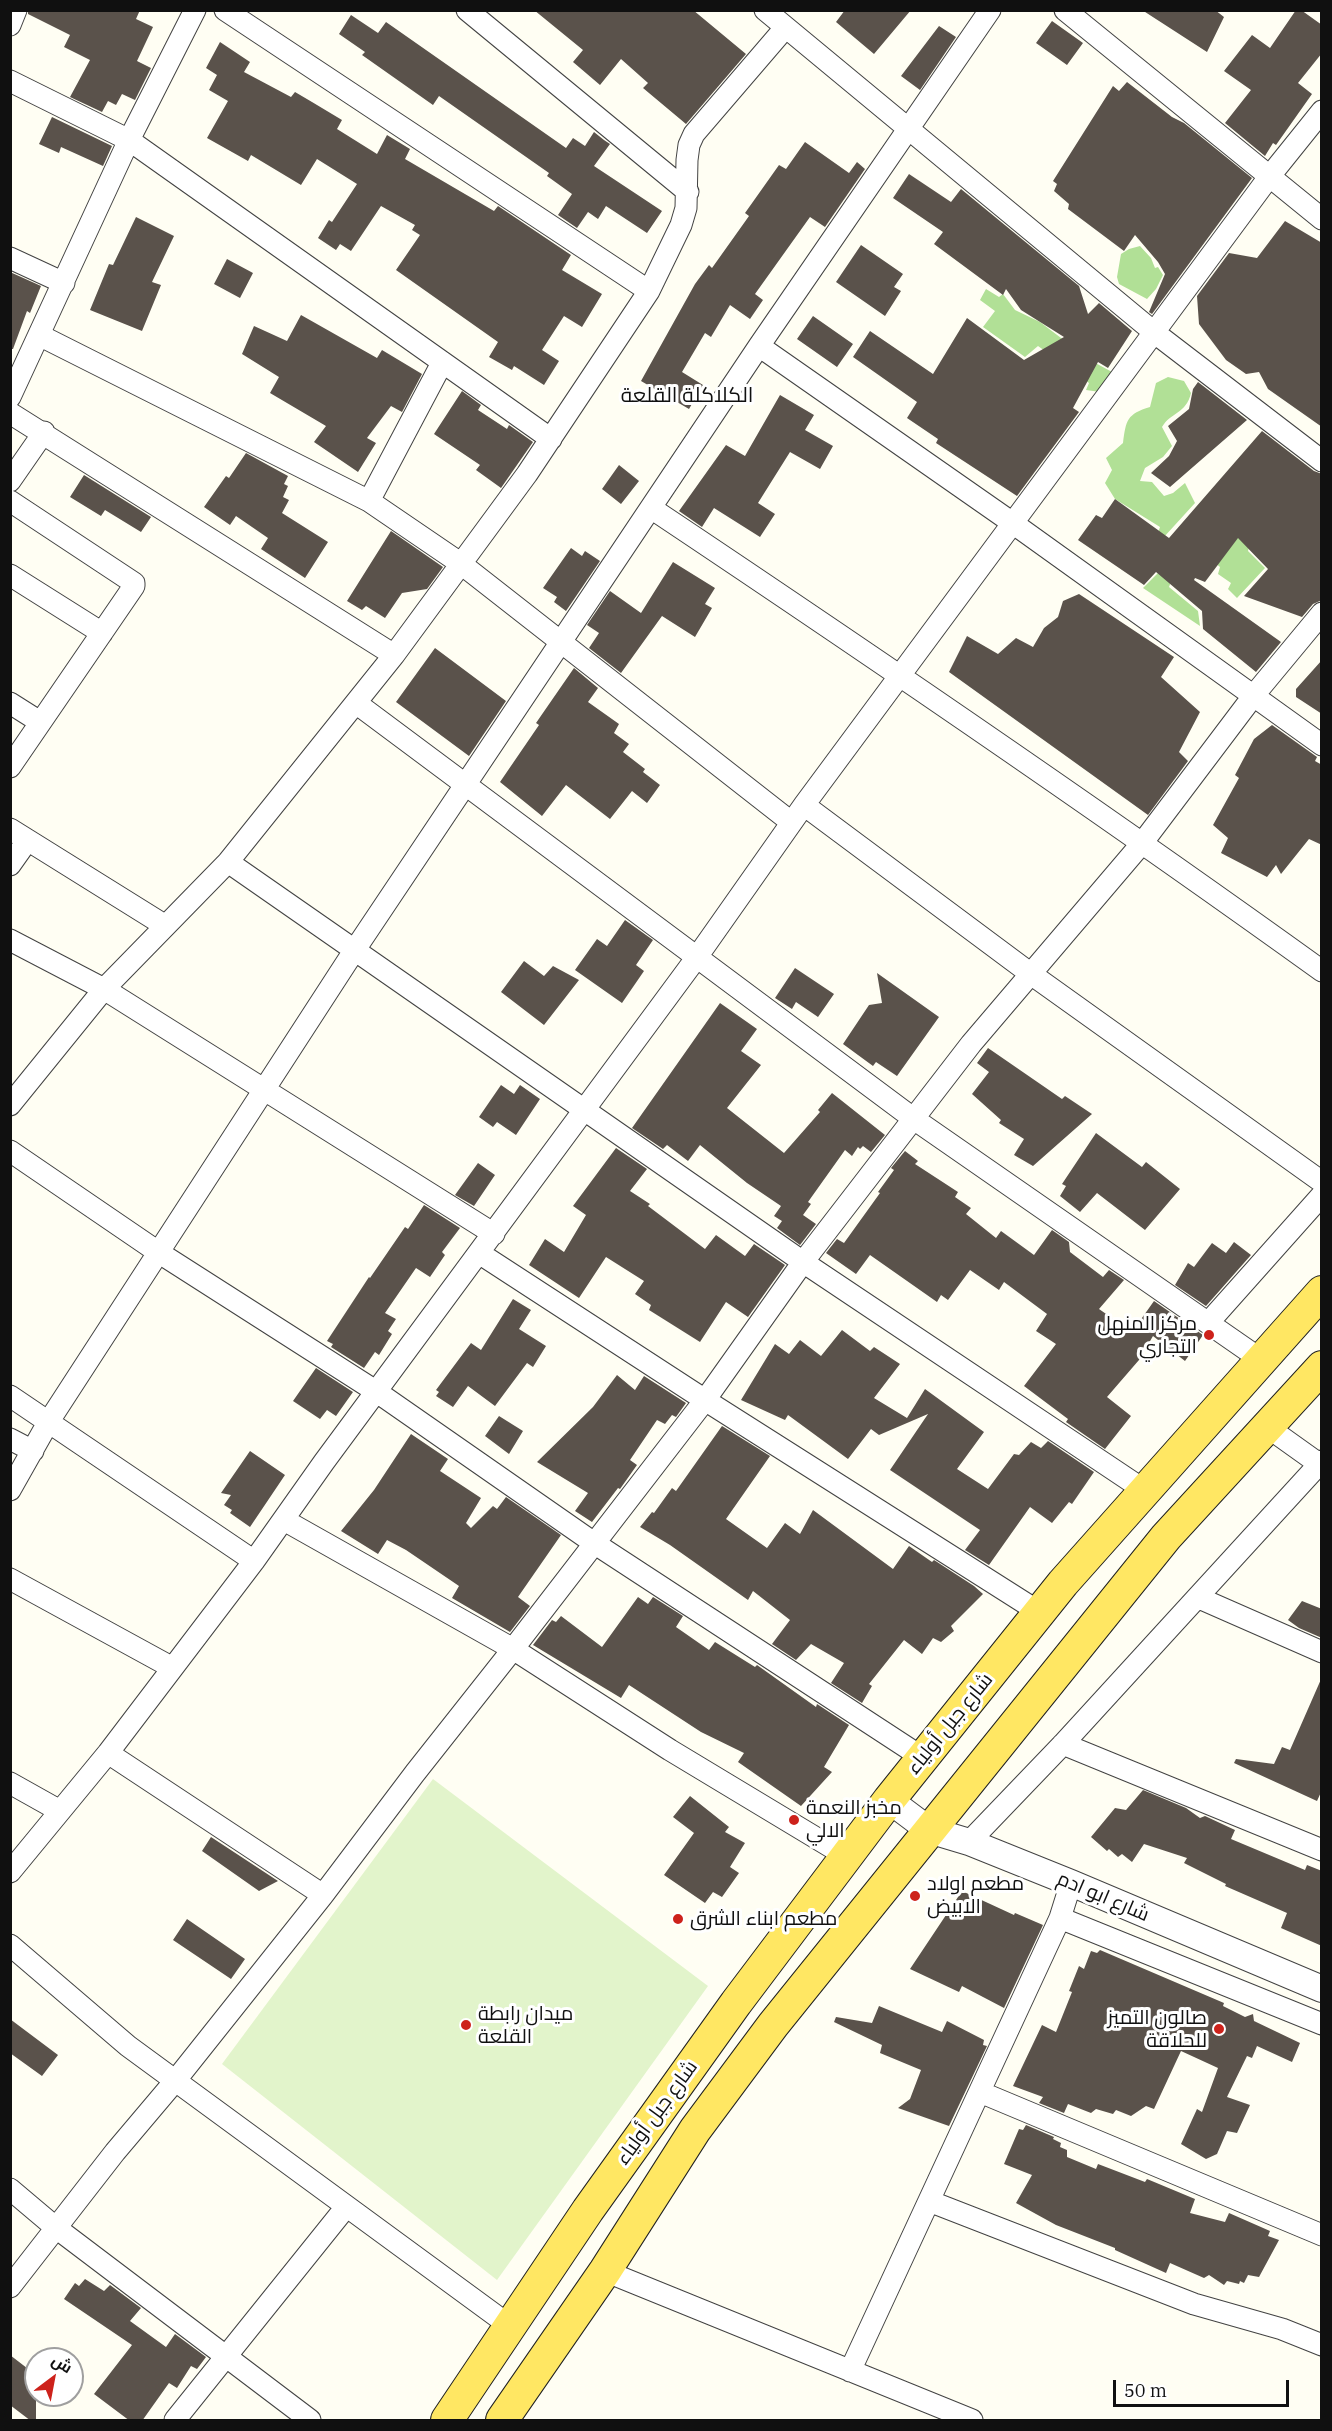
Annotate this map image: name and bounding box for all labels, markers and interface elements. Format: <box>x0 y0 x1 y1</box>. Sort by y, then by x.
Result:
district label: الكلاكلة القلعة <box>621 383 753 409</box>
place label: مركز المنهل التجاري <box>1098 1312 1197 1359</box>
marker: مركز المنهل التجاري <box>1202 1328 1216 1342</box>
street label: شارع جبل أولياء <box>902 1668 998 1780</box>
place label: مخبز النعمة الالي <box>806 1796 902 1843</box>
marker: مخبز النعمة الالي <box>787 1813 801 1827</box>
street label: شارع ابو ادم <box>1053 1867 1153 1927</box>
place label: مطعم اولاد الابيض <box>927 1872 1024 1919</box>
marker: مطعم اولاد الابيض <box>908 1889 922 1903</box>
place label: مطعم ابناء الشرق <box>690 1907 837 1931</box>
marker: مطعم ابناء الشرق <box>671 1912 685 1926</box>
place label: ميدان رابطة القلعة <box>478 2002 573 2049</box>
place label: صالون التميز للحلاقة <box>1108 2006 1207 2053</box>
marker: ميدان رابطة القلعة <box>459 2018 473 2032</box>
marker: صالون التميز للحلاقة <box>1212 2022 1226 2036</box>
street label: شارع جبل أولياء <box>611 2056 703 2170</box>
north arrow <box>24 2347 84 2407</box>
text: ش <box>48 2350 76 2377</box>
scale bar <box>1116 2368 1292 2406</box>
text: 50 m <box>1124 2379 1167 2402</box>

